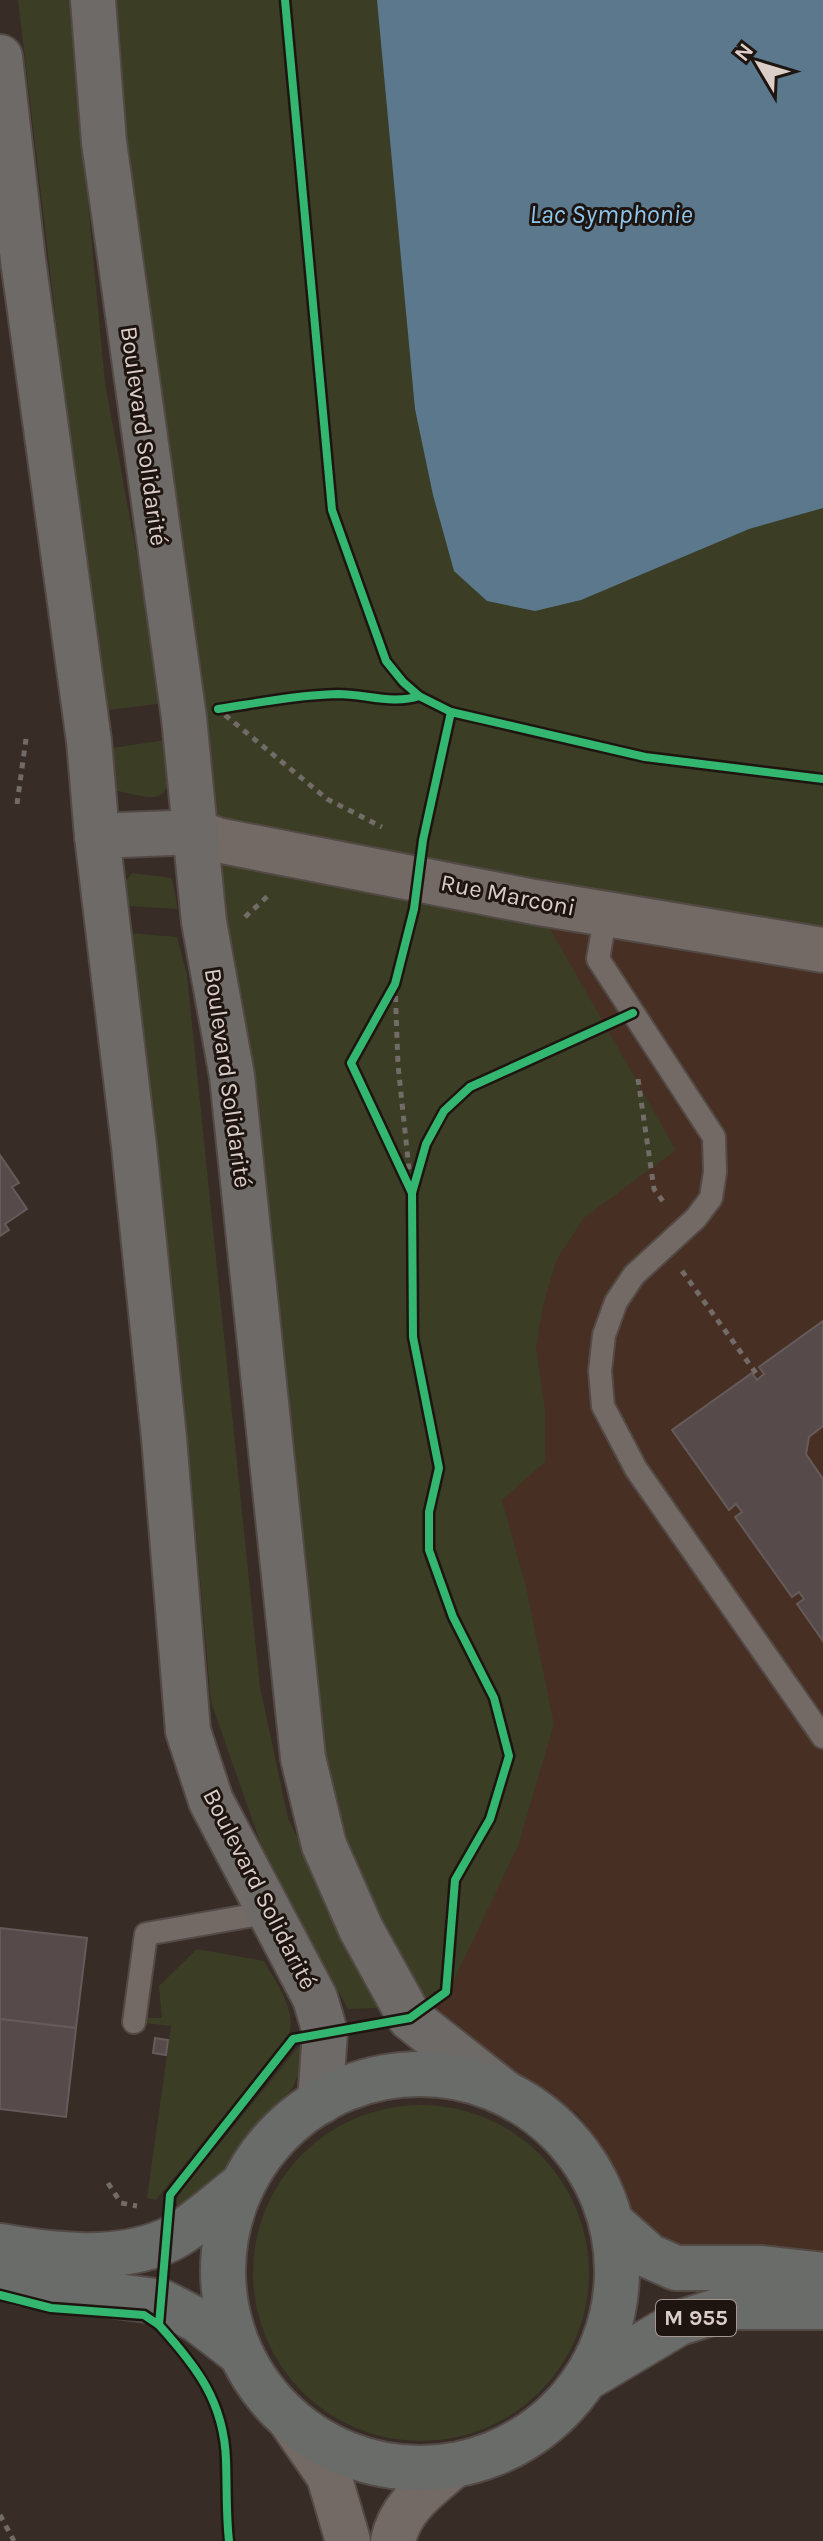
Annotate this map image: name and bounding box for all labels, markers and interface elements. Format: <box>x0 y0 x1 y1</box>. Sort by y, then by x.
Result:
north arrow <box>719 24 799 104</box>
text: N <box>729 38 759 67</box>
water label: Lac Symphonie <box>530 199 692 230</box>
street label: Boulevard Solidarité <box>115 324 173 548</box>
street label: Rue Marconi <box>438 868 578 922</box>
street label: Boulevard Solidarité <box>199 966 257 1190</box>
street label: Boulevard Solidarité <box>197 1784 323 1994</box>
road number: M 955 <box>656 2300 736 2336</box>

